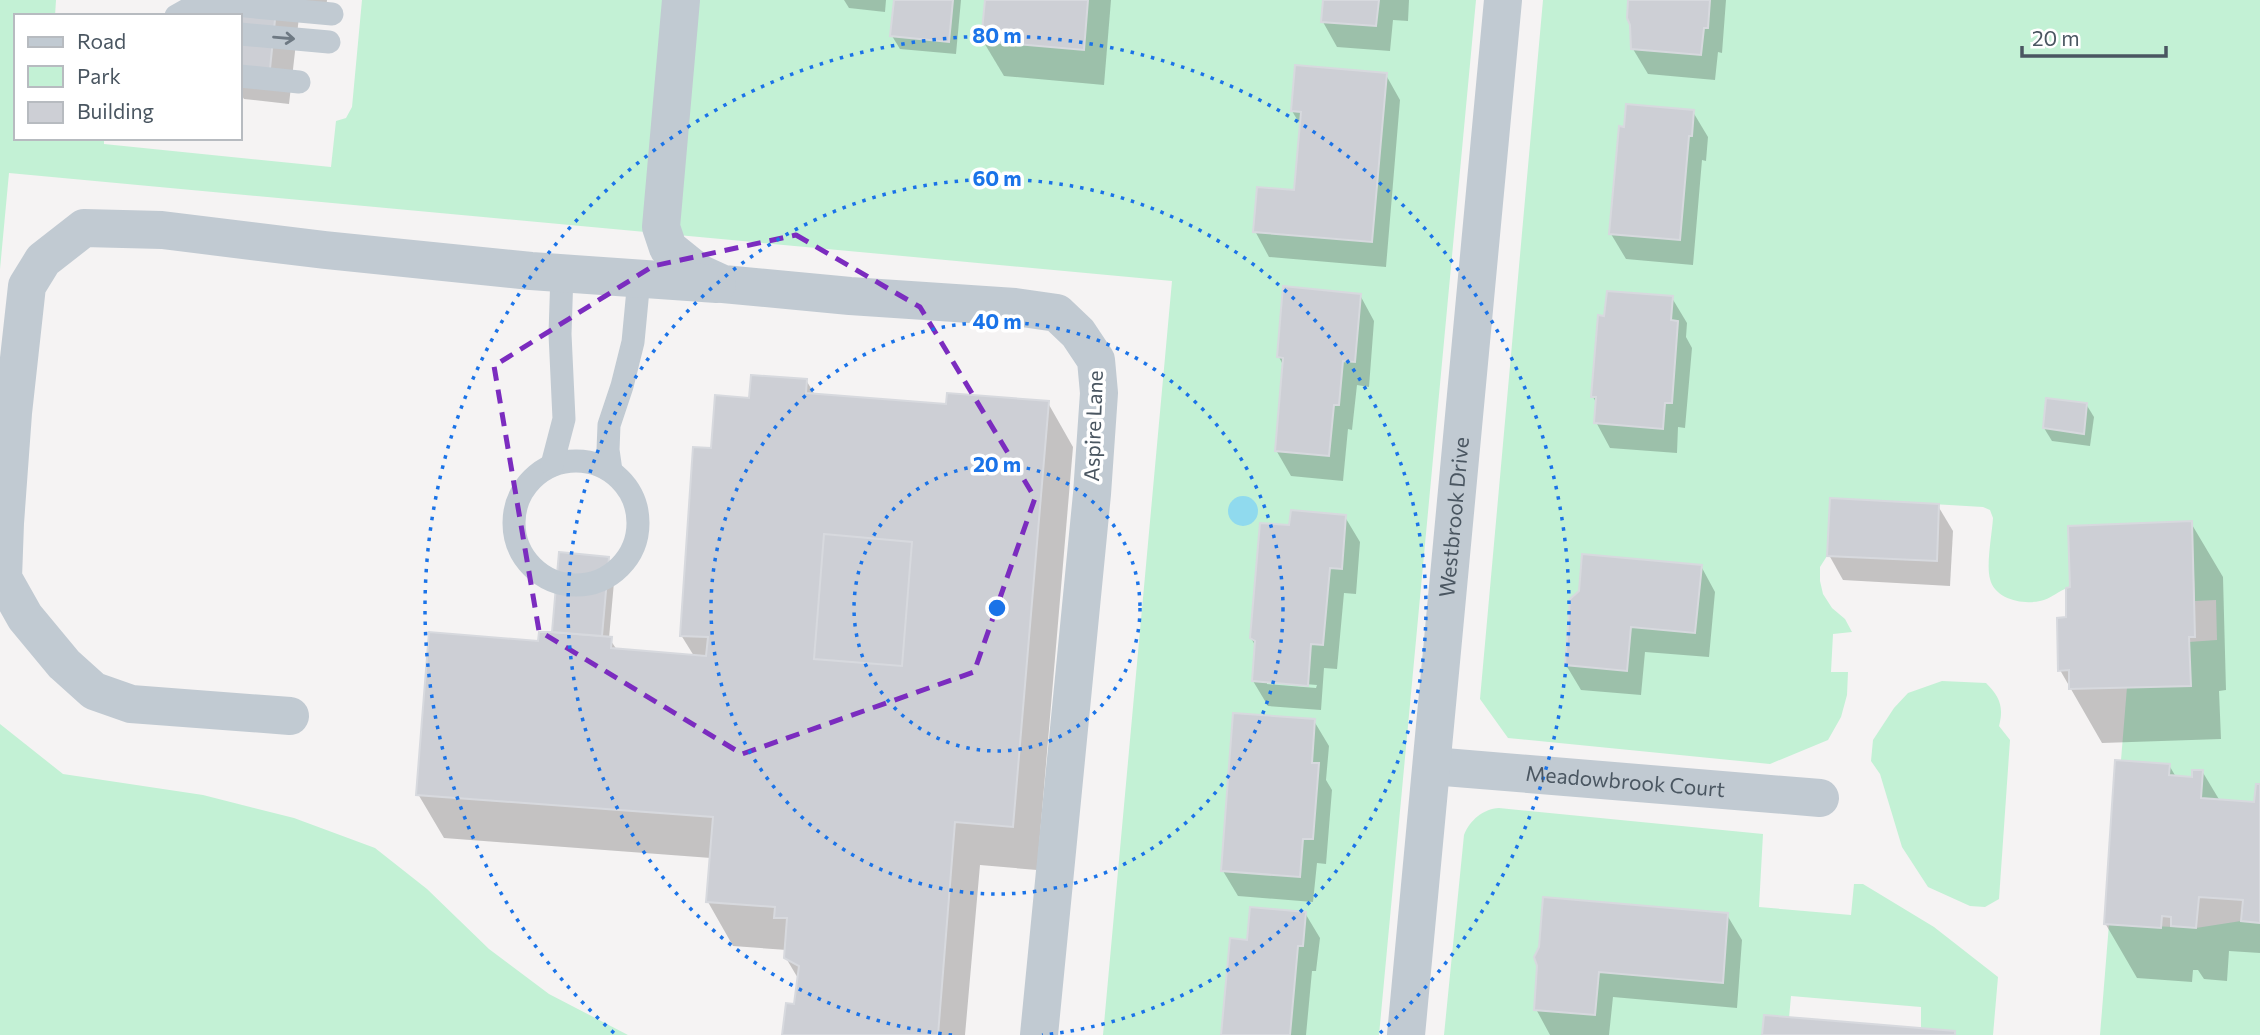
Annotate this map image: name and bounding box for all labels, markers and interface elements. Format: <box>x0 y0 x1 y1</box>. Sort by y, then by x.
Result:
legend <box>14 14 242 140</box>
scale bar <box>2022 14 2166 58</box>
text: 80 m <box>972 22 1022 47</box>
text: 20 m <box>2032 25 2080 50</box>
text: Road <box>77 28 126 53</box>
one-way arrow <box>273 32 295 45</box>
text: Park <box>77 63 121 88</box>
text: Building <box>77 98 154 123</box>
text: 60 m <box>972 165 1022 190</box>
text: 40 m <box>972 308 1022 333</box>
street label: Aspire Lane <box>1078 370 1107 482</box>
street label: Westbrook Drive <box>1433 436 1473 598</box>
text: 20 m <box>973 451 1021 476</box>
centre of rings <box>985 596 1009 620</box>
street label: Meadowbrook Court <box>1525 760 1726 801</box>

